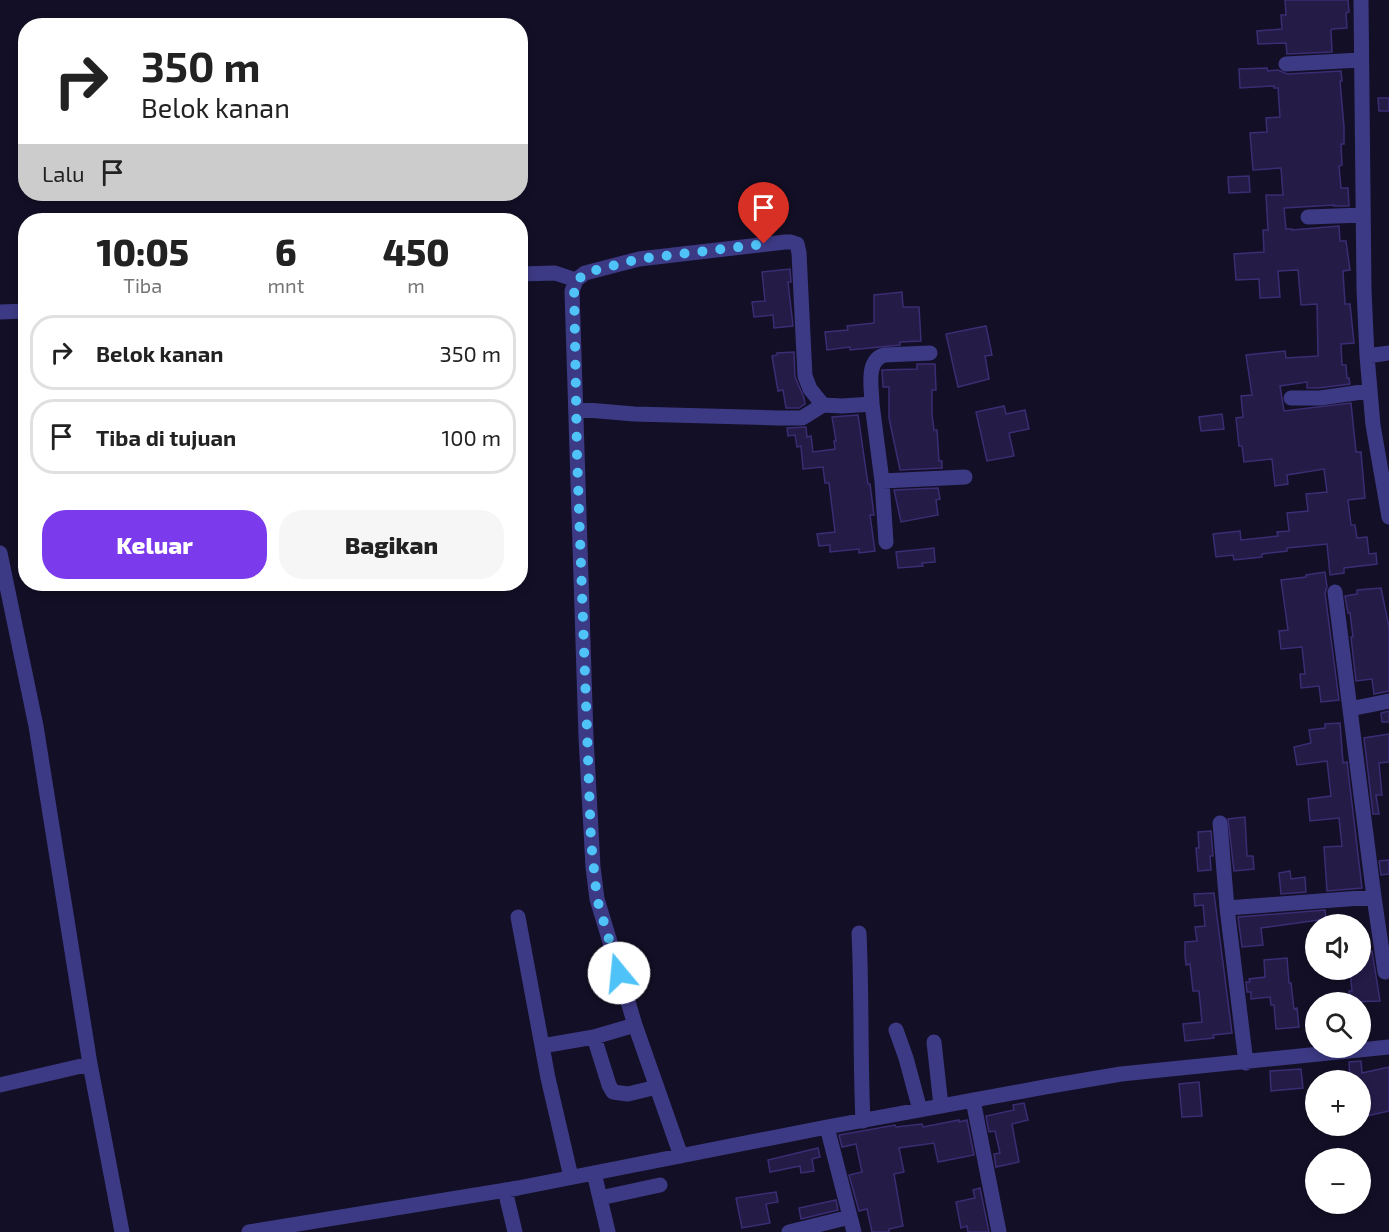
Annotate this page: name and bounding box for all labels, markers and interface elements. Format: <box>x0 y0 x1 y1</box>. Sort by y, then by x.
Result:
text: 350 m <box>141 40 261 90</box>
icon: right <box>42 42 120 120</box>
text: Belok kanan <box>141 91 290 123</box>
icon: arrive <box>96 156 129 189</box>
text: Lalu <box>42 160 84 186</box>
pin <box>738 182 789 244</box>
icon: arrive <box>747 191 780 224</box>
text: 10:05 <box>96 230 189 273</box>
text: 6 <box>275 230 297 273</box>
text: 450 <box>383 230 450 273</box>
text: Tiba <box>123 273 162 297</box>
text: mnt <box>268 273 304 297</box>
text: m <box>407 273 425 297</box>
icon: right <box>45 336 78 369</box>
text: Belok kanan <box>96 340 223 366</box>
text: 350 m <box>440 340 501 366</box>
icon: arrive <box>45 420 78 453</box>
text: Tiba di tujuan <box>96 424 236 450</box>
text: 100 m <box>442 424 501 450</box>
button: Keluar <box>42 510 267 579</box>
button: Bagikan <box>279 510 504 579</box>
map controls <box>1305 914 1371 1214</box>
button: sound <box>1305 914 1371 980</box>
position arrow <box>587 941 651 1005</box>
button: search <box>1305 992 1371 1058</box>
button: + <box>1305 1070 1371 1136</box>
button: − <box>1305 1148 1371 1214</box>

